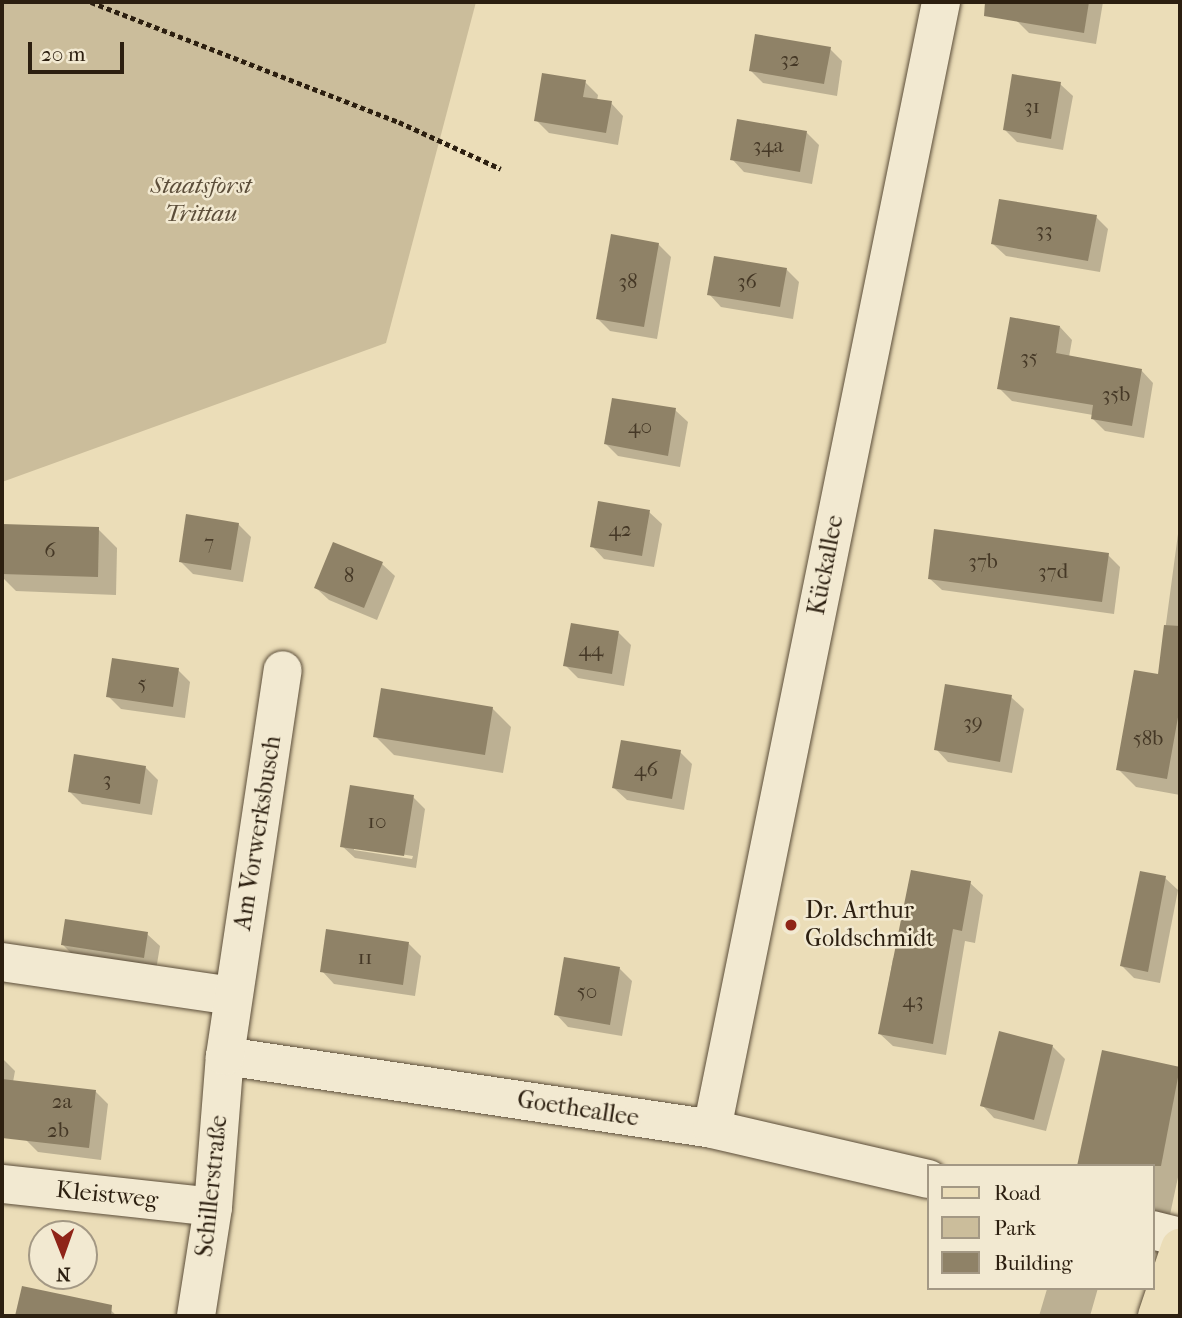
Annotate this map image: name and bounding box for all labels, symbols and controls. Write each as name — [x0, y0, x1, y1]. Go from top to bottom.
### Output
scale bar — [32, 28, 128, 72]
text: 20 m — [41, 42, 85, 66]
house number: 32 — [780, 46, 800, 72]
house number: 31 — [1024, 93, 1040, 119]
house number: 34a — [753, 132, 783, 158]
park label: Staatsforst Trittau — [150, 172, 252, 228]
house number: 33 — [1035, 217, 1053, 243]
house number: 38 — [618, 268, 638, 294]
house number: 36 — [737, 268, 757, 294]
house number: 35 — [1020, 344, 1038, 370]
house number: 35b — [1102, 381, 1130, 407]
house number: 40 — [628, 413, 652, 439]
street label: Kückallee — [802, 513, 850, 617]
house number: 42 — [608, 516, 632, 542]
house number: 7 — [204, 529, 214, 555]
house number: 6 — [44, 537, 56, 563]
house number: 37b — [968, 548, 998, 574]
house number: 37d — [1038, 558, 1068, 584]
house number: 8 — [344, 562, 354, 588]
house number: 44 — [579, 636, 603, 662]
house number: 5 — [137, 670, 147, 696]
house number: 39 — [963, 709, 983, 735]
house number: 58b — [1133, 725, 1163, 751]
street label: Am Vorwerksbusch — [228, 734, 288, 932]
house number: 46 — [634, 756, 658, 782]
house number: 3 — [103, 766, 111, 792]
house number: 10 — [368, 808, 386, 834]
place label: Dr. Arthur Goldschmidt — [805, 897, 935, 953]
marker: Dr. Arthur Goldschmidt — [783, 917, 799, 933]
house number: 11 — [358, 944, 372, 970]
house number: 50 — [577, 978, 597, 1004]
house number: 43 — [902, 987, 924, 1013]
street label: Goetheallee — [515, 1085, 641, 1133]
house number: 2a — [52, 1088, 72, 1114]
street label: Schillerstraße — [190, 1114, 234, 1258]
house number: 2b — [47, 1117, 69, 1143]
legend — [926, 1164, 1154, 1290]
street label: Kleistweg — [55, 1175, 159, 1215]
text: Road — [994, 1181, 1041, 1205]
text: Park — [994, 1216, 1036, 1240]
north arrow — [28, 1220, 98, 1290]
text: Building — [994, 1251, 1072, 1275]
text: N — [56, 1263, 71, 1285]

